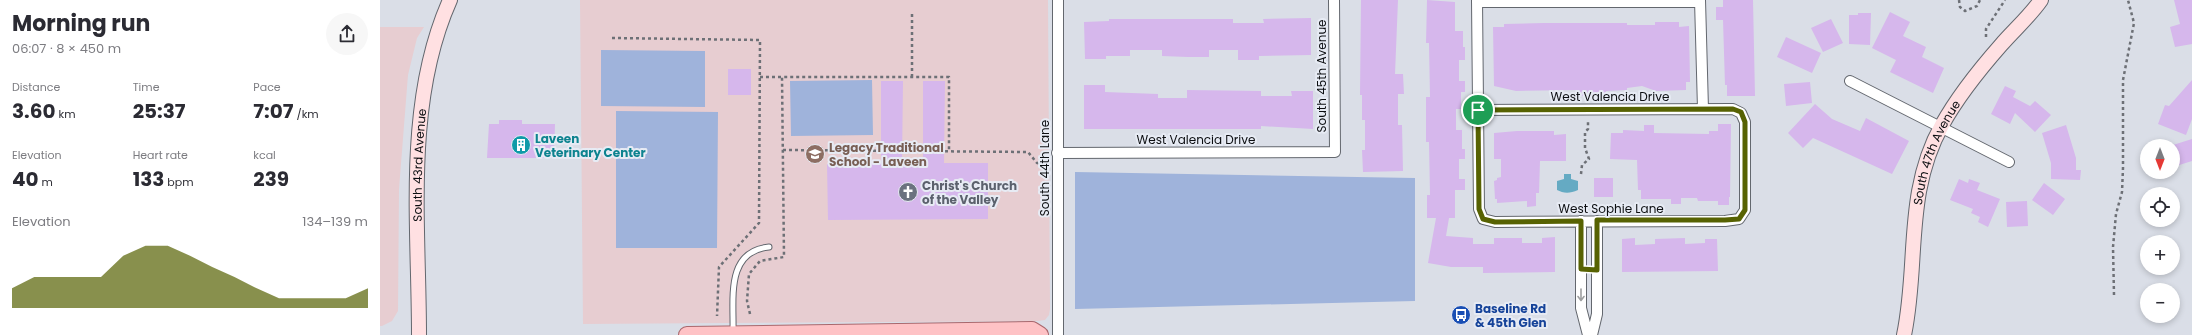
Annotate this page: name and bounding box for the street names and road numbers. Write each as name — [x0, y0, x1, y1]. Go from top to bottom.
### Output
street label: South 45th Avenue — [1313, 19, 1330, 133]
street label: West Valencia Drive — [1551, 88, 1669, 105]
street label: South 47th Avenue — [1908, 96, 1964, 206]
street label: South 43rd Avenue — [408, 108, 430, 222]
street label: South 44th Lane — [1036, 120, 1053, 216]
street label: West Valencia Drive — [1137, 131, 1255, 148]
street label: West Sophie Lane — [1558, 200, 1664, 217]

